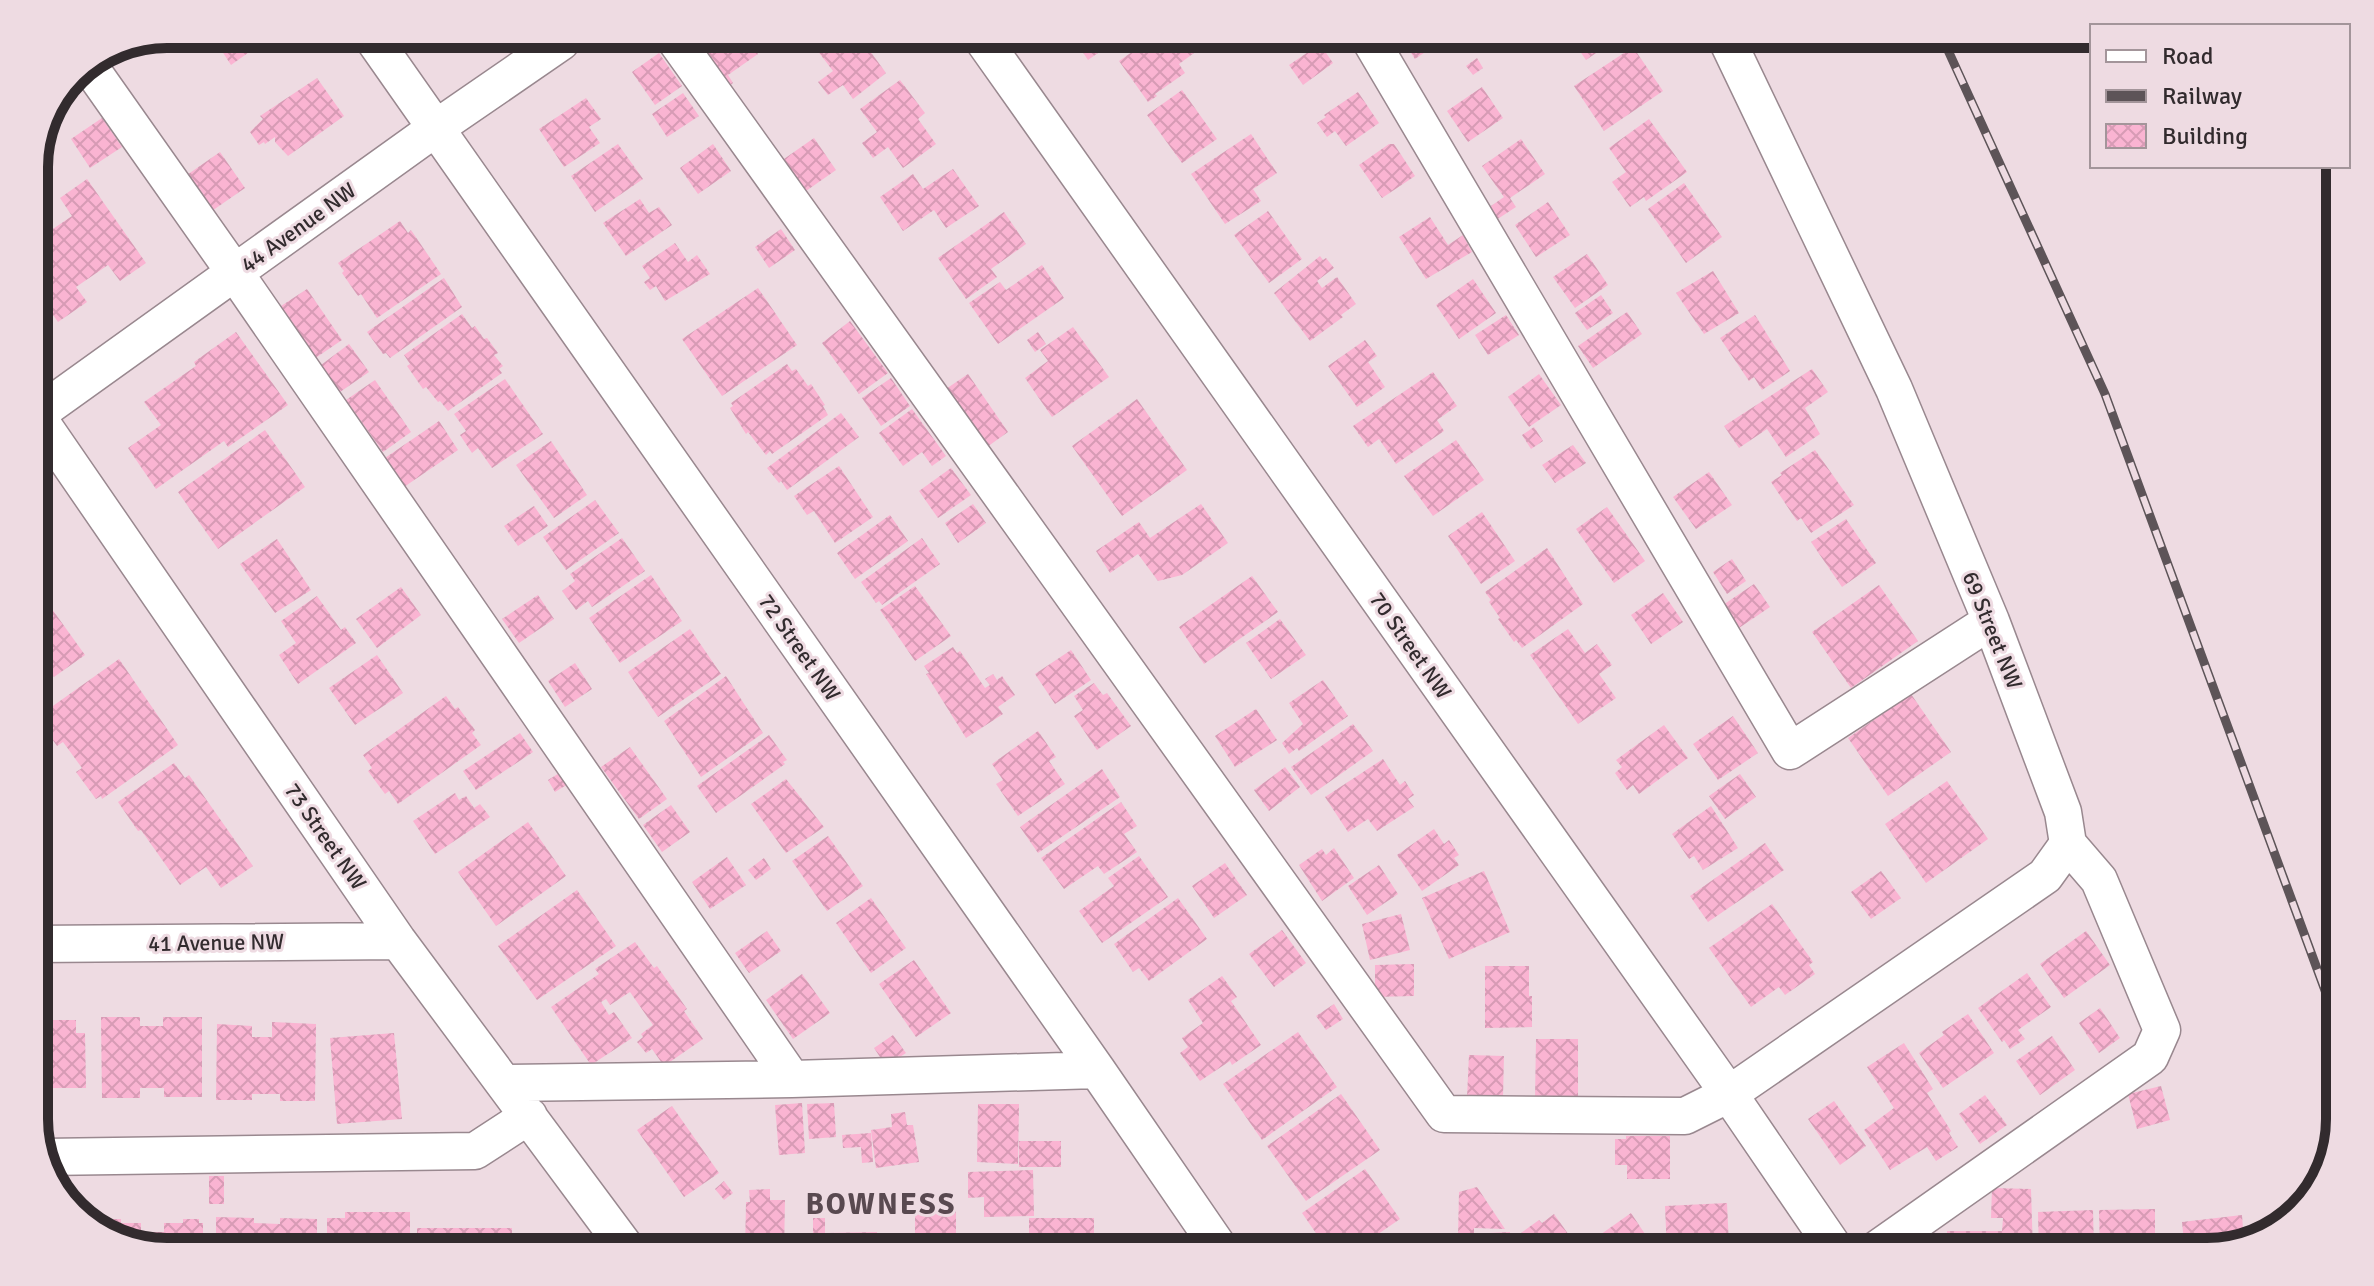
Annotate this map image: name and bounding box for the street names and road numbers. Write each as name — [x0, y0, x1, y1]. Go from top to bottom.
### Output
street label: 44 Avenue NW — [235, 176, 361, 278]
street label: 69 Street NW — [1957, 567, 2028, 693]
street label: 70 Street NW — [1364, 587, 1457, 704]
street label: 72 Street NW — [753, 589, 846, 706]
street label: 73 Street NW — [279, 778, 372, 895]
street label: 41 Avenue NW — [148, 928, 284, 957]

